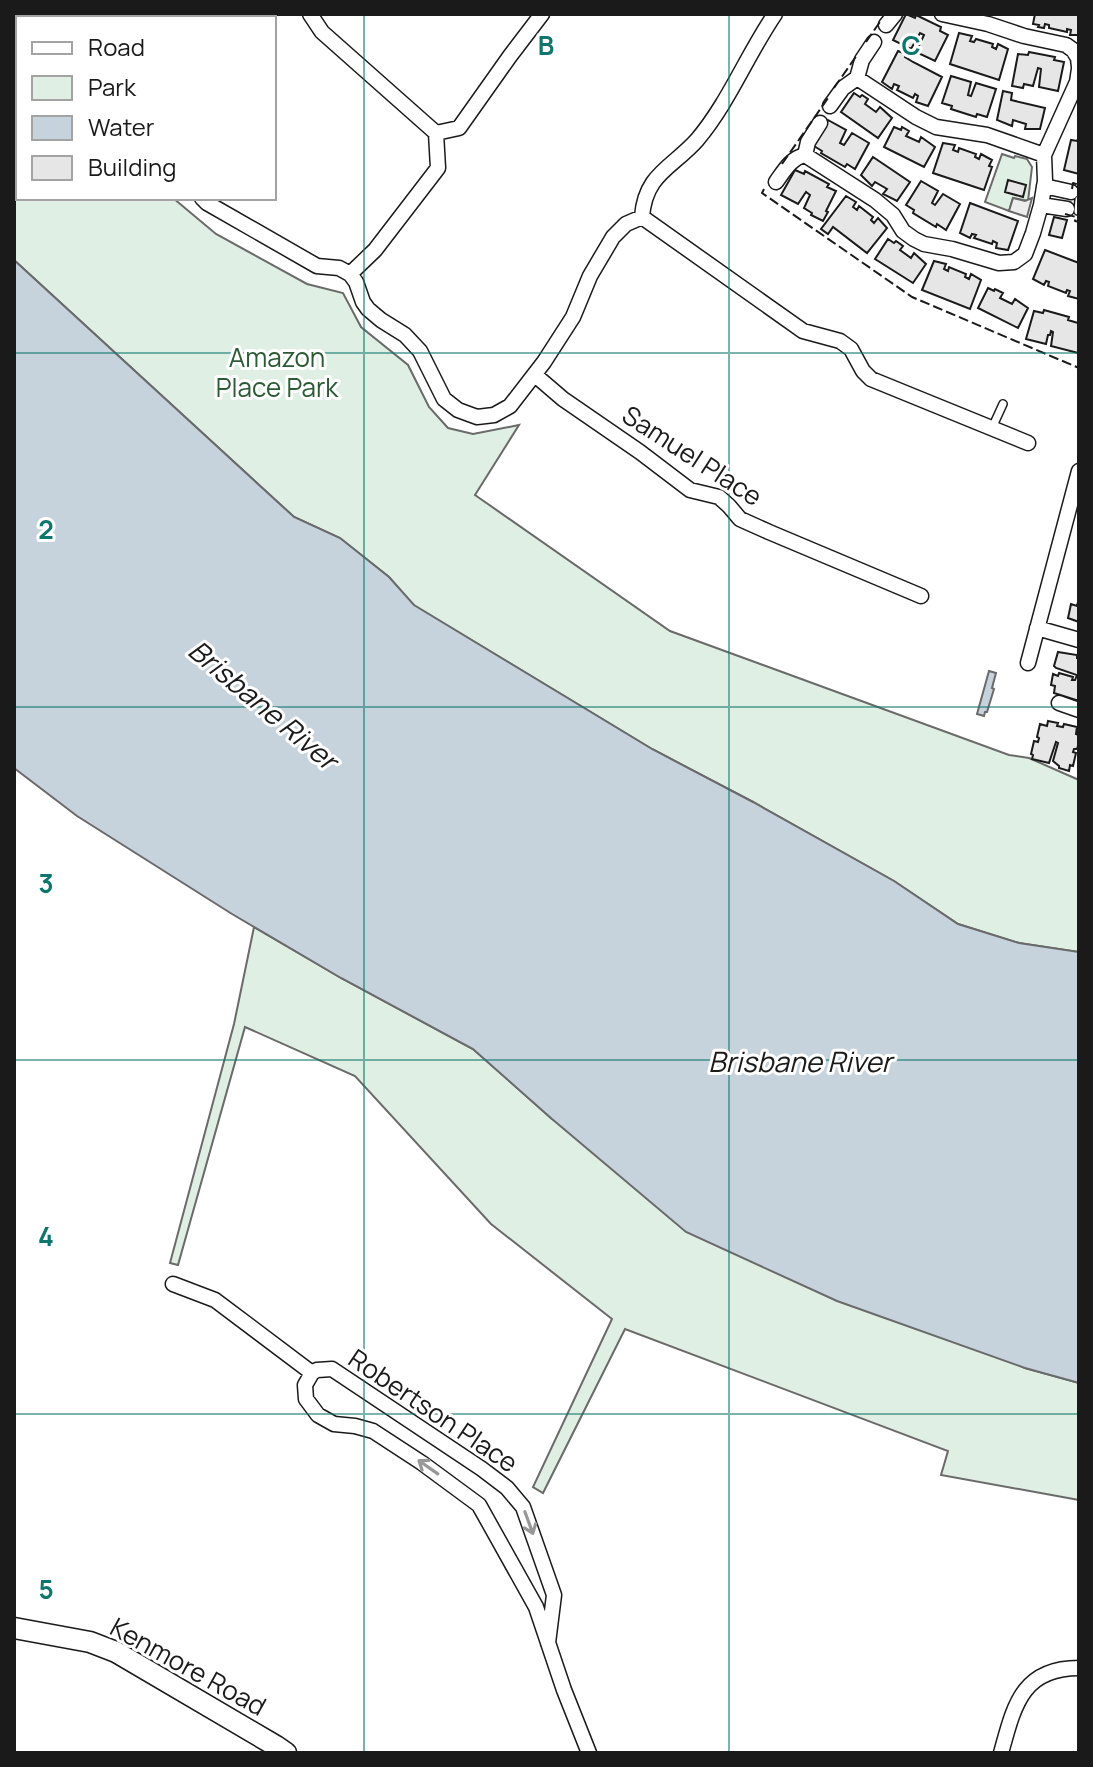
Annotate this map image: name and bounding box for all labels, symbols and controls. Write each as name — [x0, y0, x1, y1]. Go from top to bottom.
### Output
legend — [16, 16, 276, 200]
text: B — [538, 27, 554, 63]
text: C — [901, 27, 921, 63]
text: Road — [88, 30, 145, 63]
text: Park — [88, 70, 137, 103]
text: Water — [88, 110, 155, 143]
text: Building — [88, 150, 176, 183]
park label: Amazon Place Park — [216, 339, 339, 405]
street label: Samuel Place — [616, 397, 769, 514]
text: 2 — [38, 511, 54, 547]
water label: Brisbane River — [181, 631, 349, 780]
text: 3 — [38, 865, 54, 901]
water label: Brisbane River — [708, 1042, 896, 1080]
text: 4 — [38, 1218, 54, 1254]
street label: Robertson Place — [342, 1340, 525, 1480]
one-way arrow — [417, 1459, 439, 1475]
one-way arrow — [523, 1510, 537, 1535]
text: 5 — [38, 1571, 54, 1607]
street label: Kenmore Road — [104, 1608, 273, 1724]

